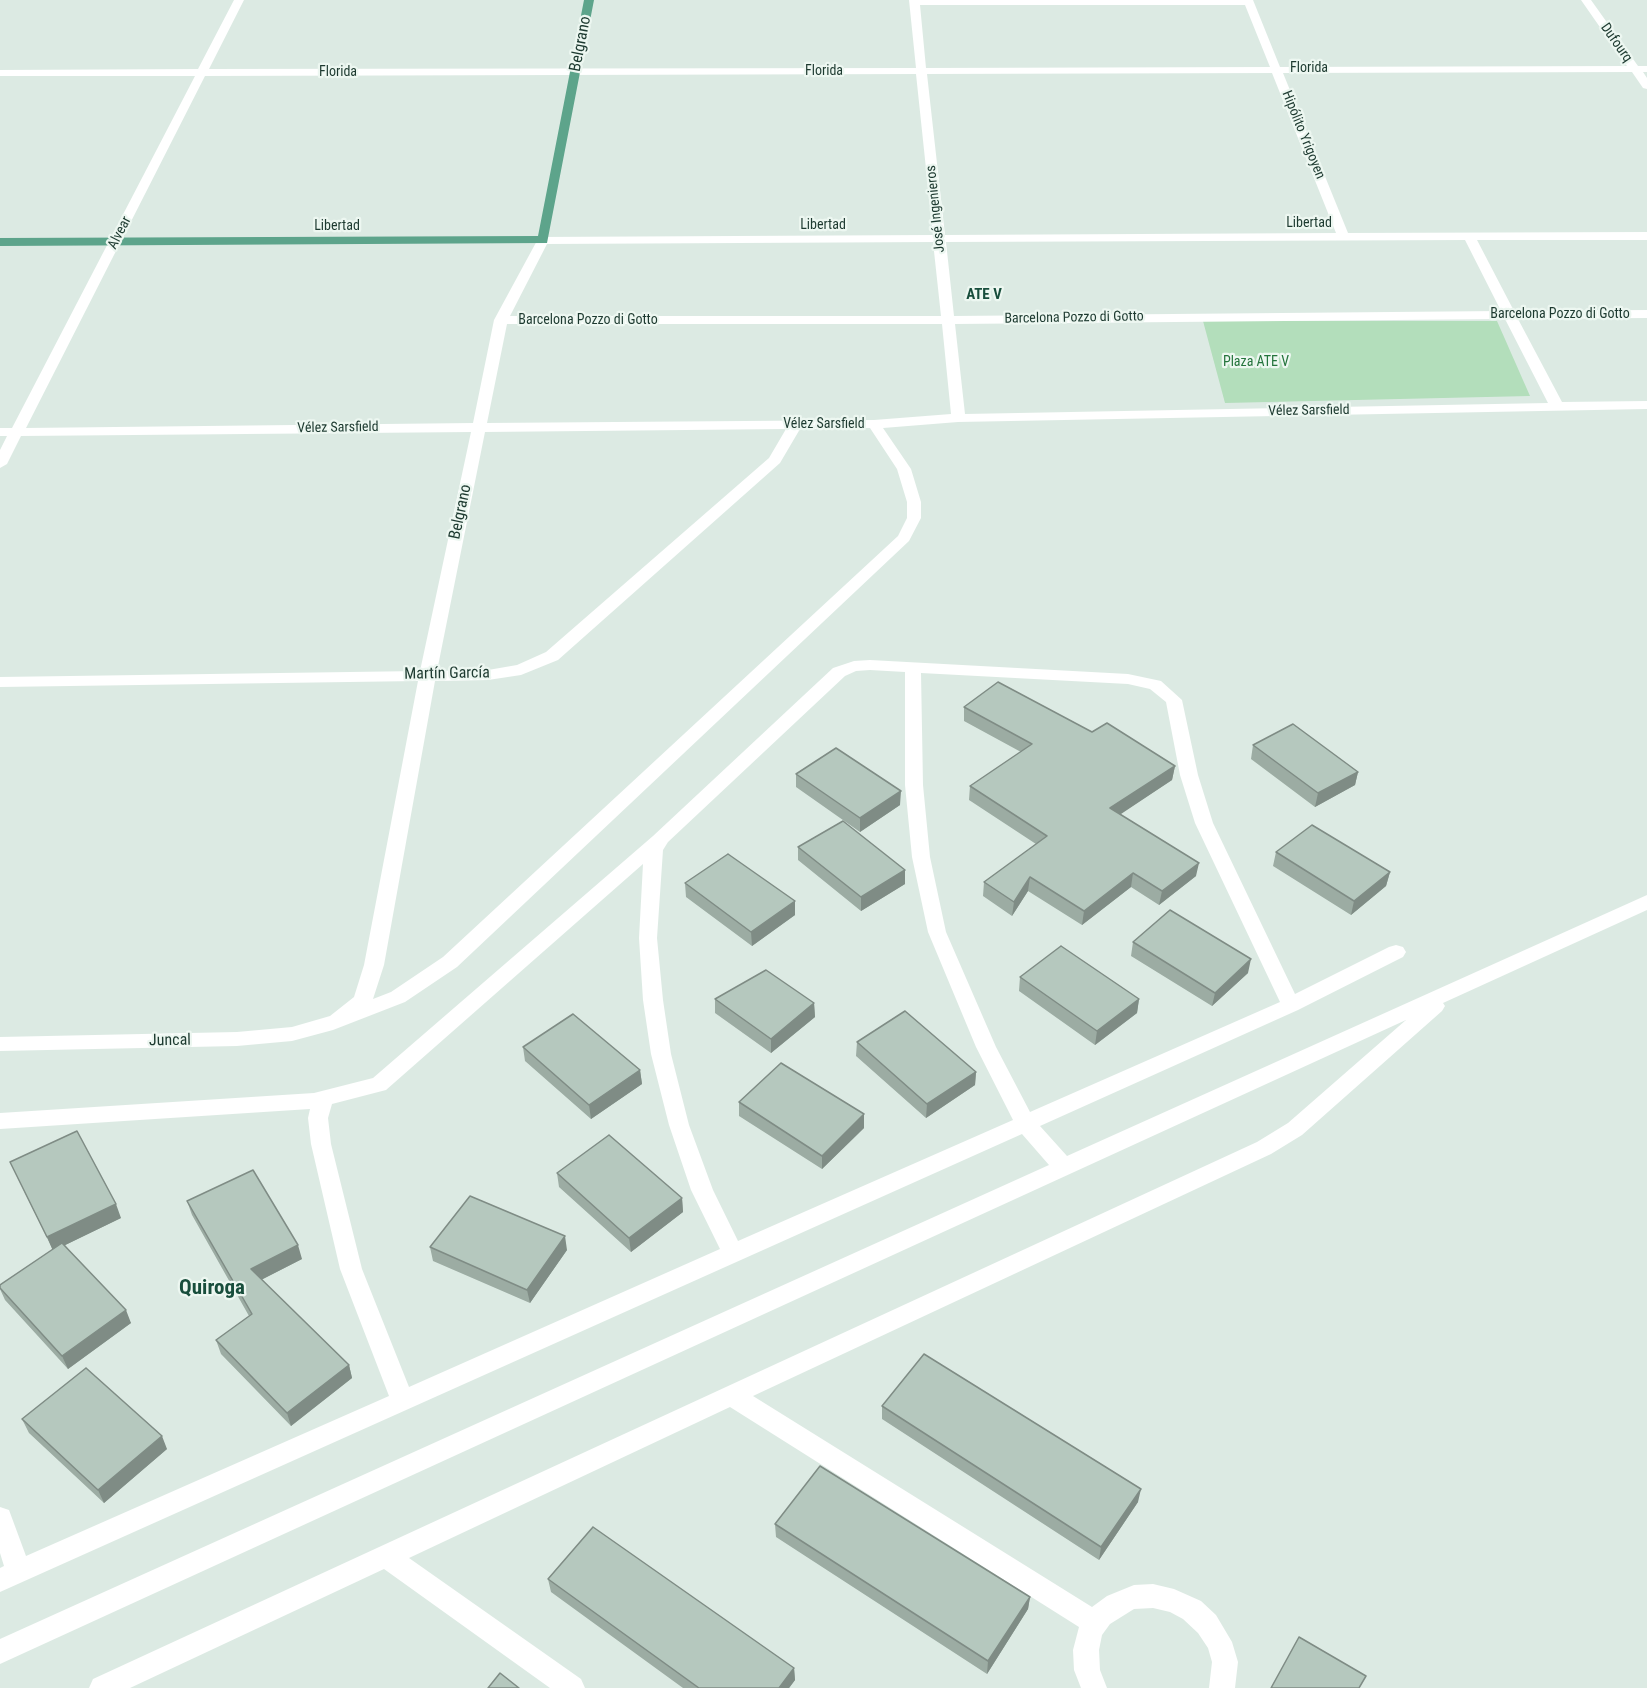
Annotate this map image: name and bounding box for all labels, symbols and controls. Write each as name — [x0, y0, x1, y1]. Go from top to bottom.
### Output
street label: Belgrano — [566, 15, 596, 73]
street label: Dufourq — [1596, 20, 1636, 66]
street label: Florida — [1290, 60, 1328, 76]
street label: Florida — [805, 63, 843, 79]
street label: Florida — [319, 64, 357, 80]
street label: Hipólito Yrigoyen — [1278, 88, 1328, 182]
street label: José Ingenieros — [923, 164, 949, 254]
street label: Alvear — [105, 214, 135, 252]
street label: Libertad — [1286, 215, 1332, 231]
street label: Libertad — [800, 217, 846, 233]
street label: Libertad — [314, 218, 360, 234]
district label: ATE V — [966, 286, 1002, 304]
street label: Barcelona Pozzo di Gotto — [1490, 306, 1630, 322]
street label: Barcelona Pozzo di Gotto — [1004, 308, 1144, 328]
street label: Barcelona Pozzo di Gotto — [518, 312, 658, 328]
park label: Plaza ATE V — [1223, 354, 1289, 370]
street label: Vélez Sarsfield — [1268, 402, 1350, 420]
street label: Vélez Sarsfield — [783, 416, 865, 432]
street label: Vélez Sarsfield — [297, 419, 379, 437]
street label: Belgrano — [446, 483, 476, 541]
street label: Martín García — [404, 664, 490, 684]
street label: Juncal — [149, 1031, 191, 1051]
district label: Quiroga — [179, 1276, 245, 1302]

